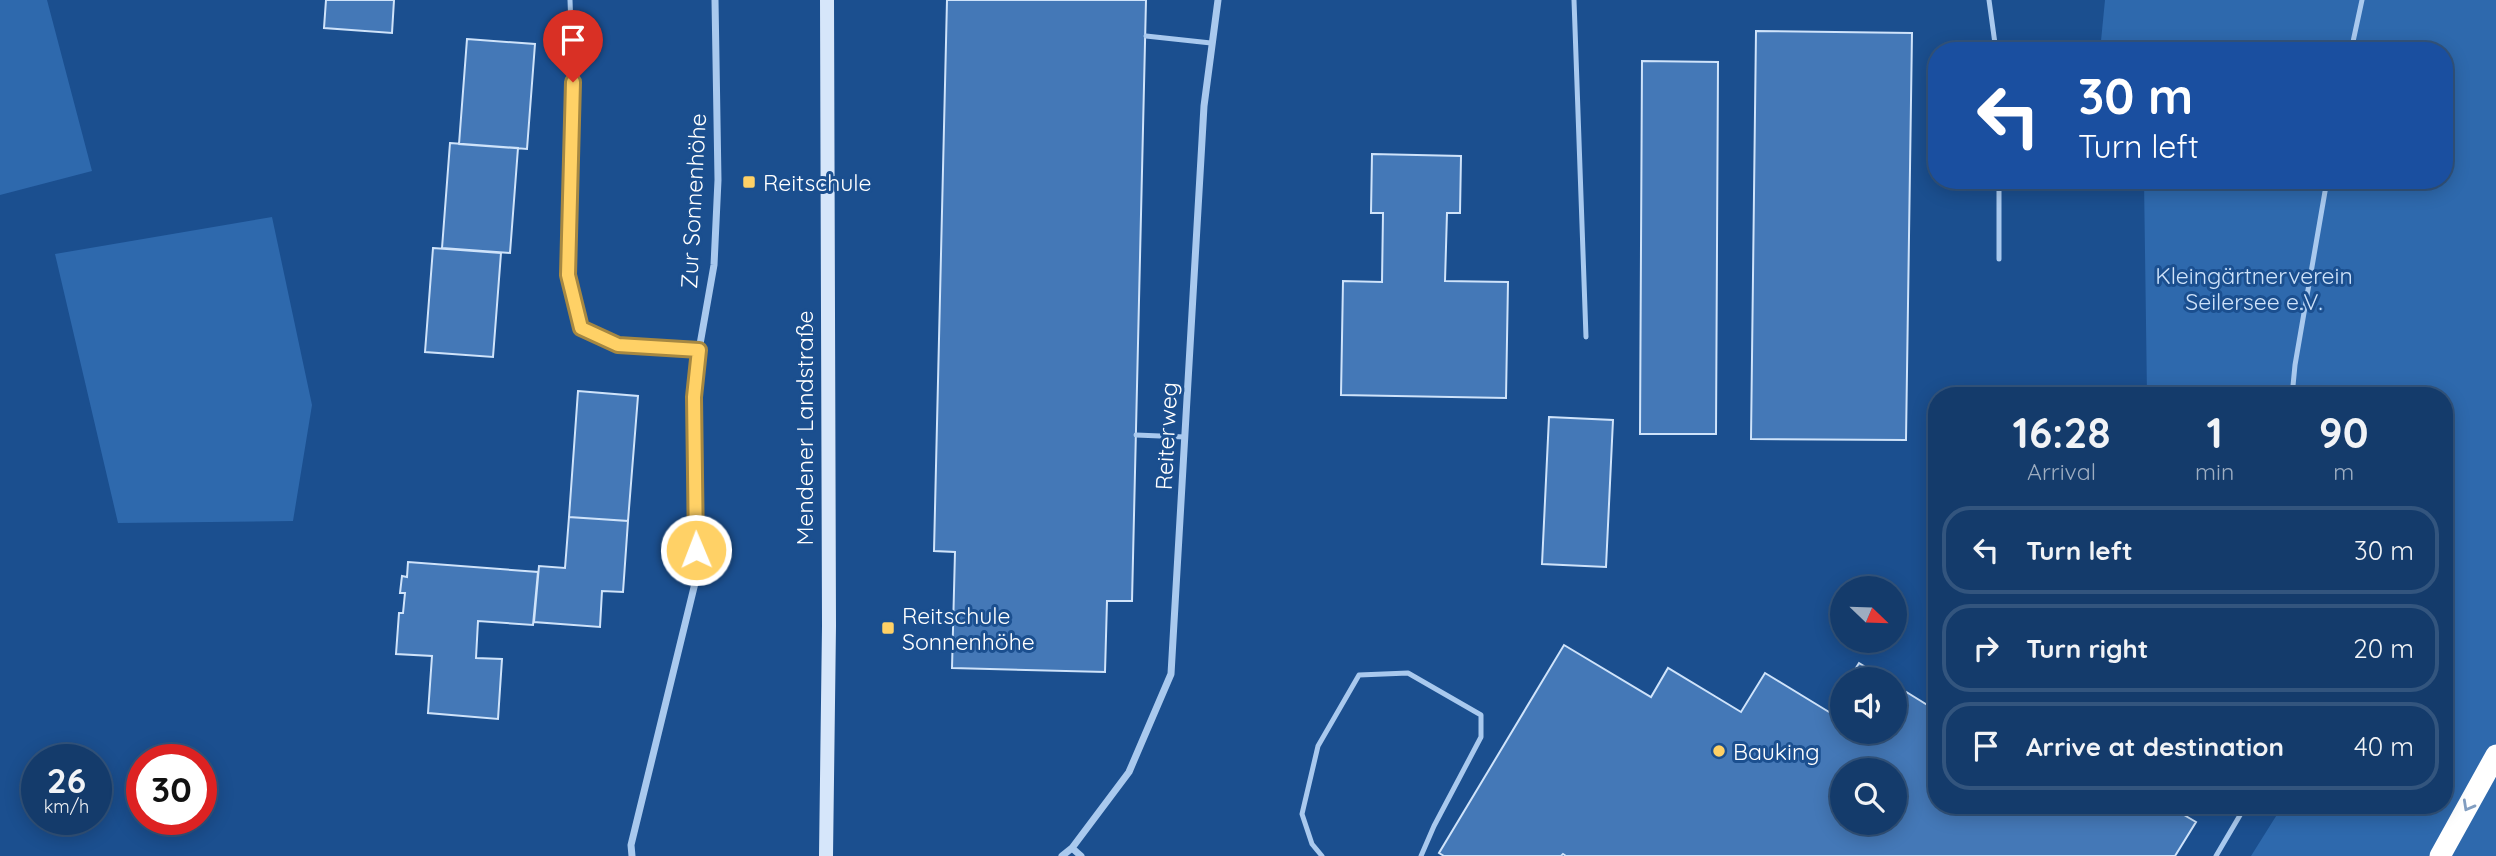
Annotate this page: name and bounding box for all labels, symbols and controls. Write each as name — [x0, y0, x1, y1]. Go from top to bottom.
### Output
pin — [543, 10, 603, 82]
icon: arrive — [554, 21, 592, 59]
text: 30 m — [2078, 65, 2193, 126]
icon: left — [1963, 70, 2054, 161]
street label: Zur Sonnenhöhe — [674, 113, 712, 289]
text: Turn left — [2078, 126, 2199, 166]
place label: Reitschule — [763, 168, 871, 197]
marker: Reitschule — [741, 174, 757, 190]
park label: Kleingärtnerverein Seilersee e.V. — [2155, 261, 2353, 316]
street label: Mendener Landstraße — [790, 310, 819, 546]
street label: Reiterweg — [1149, 381, 1183, 491]
text: 16:28 — [2013, 406, 2111, 459]
text: 1 — [2206, 406, 2223, 459]
text: 90 — [2319, 406, 2368, 459]
text: Arrival — [2027, 457, 2096, 486]
text: min — [2195, 457, 2234, 486]
text: m — [2333, 457, 2354, 486]
position arrow — [659, 513, 733, 587]
icon: left — [1967, 531, 2005, 569]
text: Turn left — [2026, 534, 2133, 567]
text: 30 m — [2354, 534, 2414, 567]
north arrow — [1830, 576, 1908, 653]
map controls — [1830, 576, 1907, 835]
place label: Reitschule Sonnenhöhe — [902, 601, 1035, 656]
marker: Reitschule Sonnenhöhe — [880, 620, 896, 636]
icon: right — [1967, 629, 2005, 667]
text: Turn right — [2026, 632, 2148, 665]
text: 20 m — [2353, 632, 2414, 665]
button: sound — [1830, 667, 1907, 744]
icon: arrive — [1967, 727, 2005, 765]
text: Arrive at destination — [2026, 730, 2284, 763]
text: 40 m — [2354, 730, 2414, 763]
place label: Bauking — [1733, 737, 1820, 766]
marker: Bauking — [1711, 743, 1727, 759]
speed limit sign: 30 — [126, 744, 217, 835]
text: 26 — [47, 758, 86, 802]
button: search — [1830, 758, 1907, 835]
text: km/h — [44, 795, 89, 818]
one-way arrow — [2463, 798, 2476, 811]

